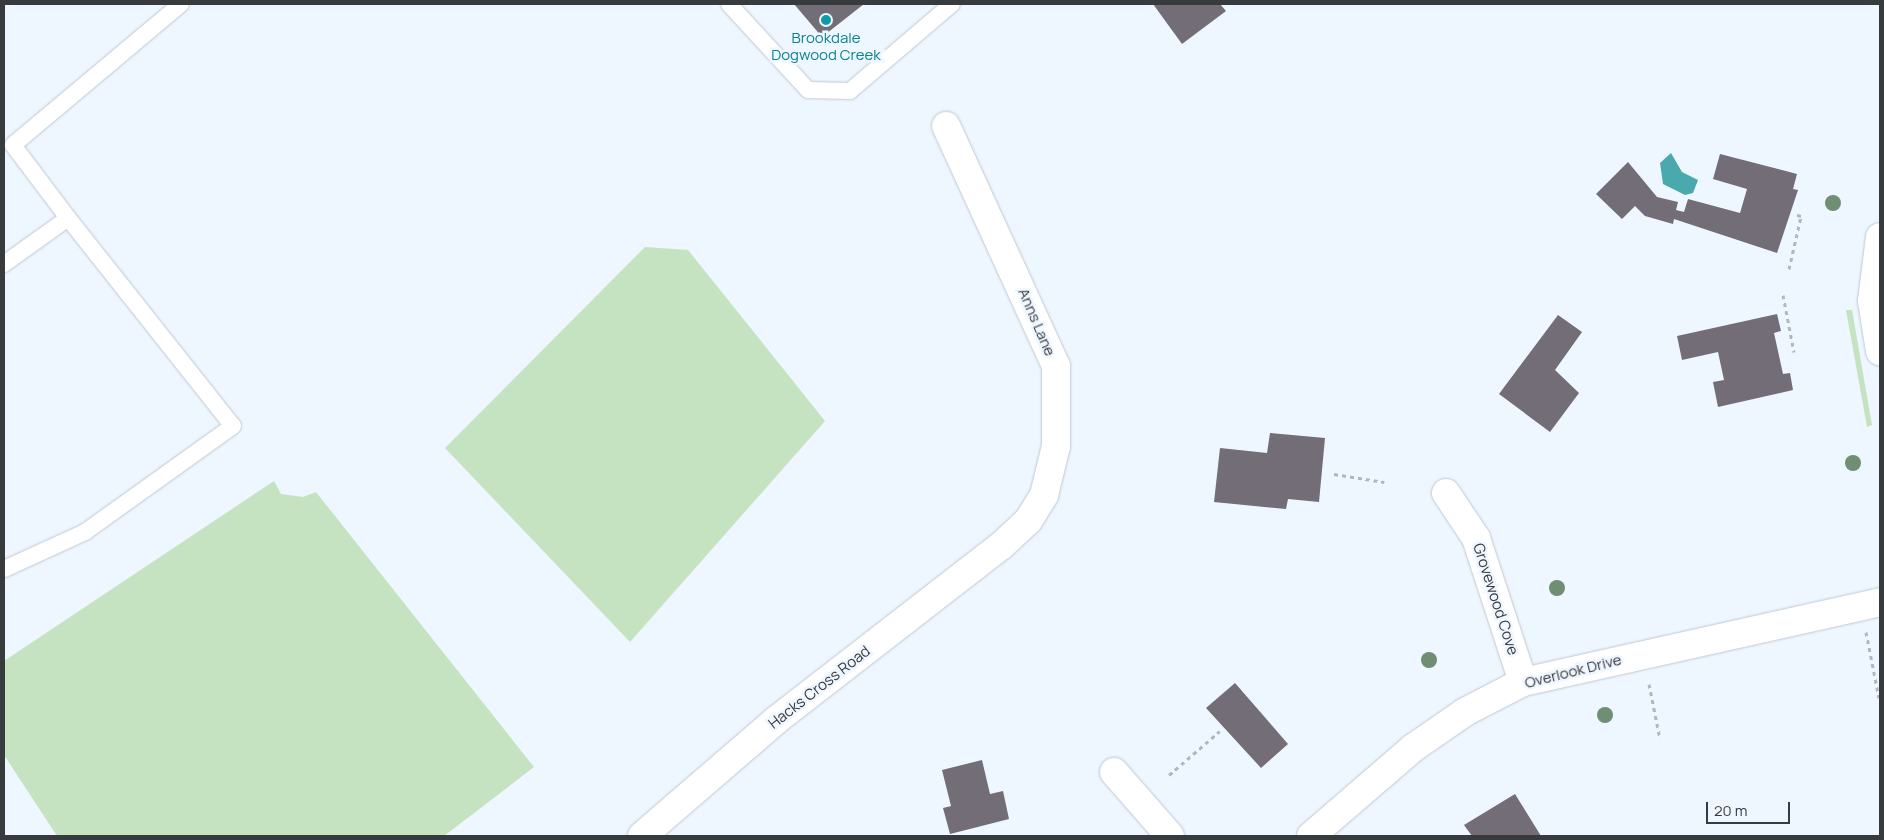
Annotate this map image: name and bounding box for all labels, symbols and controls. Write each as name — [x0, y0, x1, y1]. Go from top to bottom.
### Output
marker: Brookdale Dogwood Creek — [820, 14, 832, 26]
place label: Brookdale Dogwood Creek — [771, 28, 881, 63]
street label: Anns Lane — [1015, 285, 1059, 359]
street label: Grovewood Cove — [1469, 541, 1523, 657]
street label: Hacks Cross Road — [765, 642, 873, 732]
street label: Overlook Drive — [1523, 650, 1623, 692]
scale bar — [1709, 792, 1793, 824]
text: 20 m — [1714, 800, 1747, 821]

